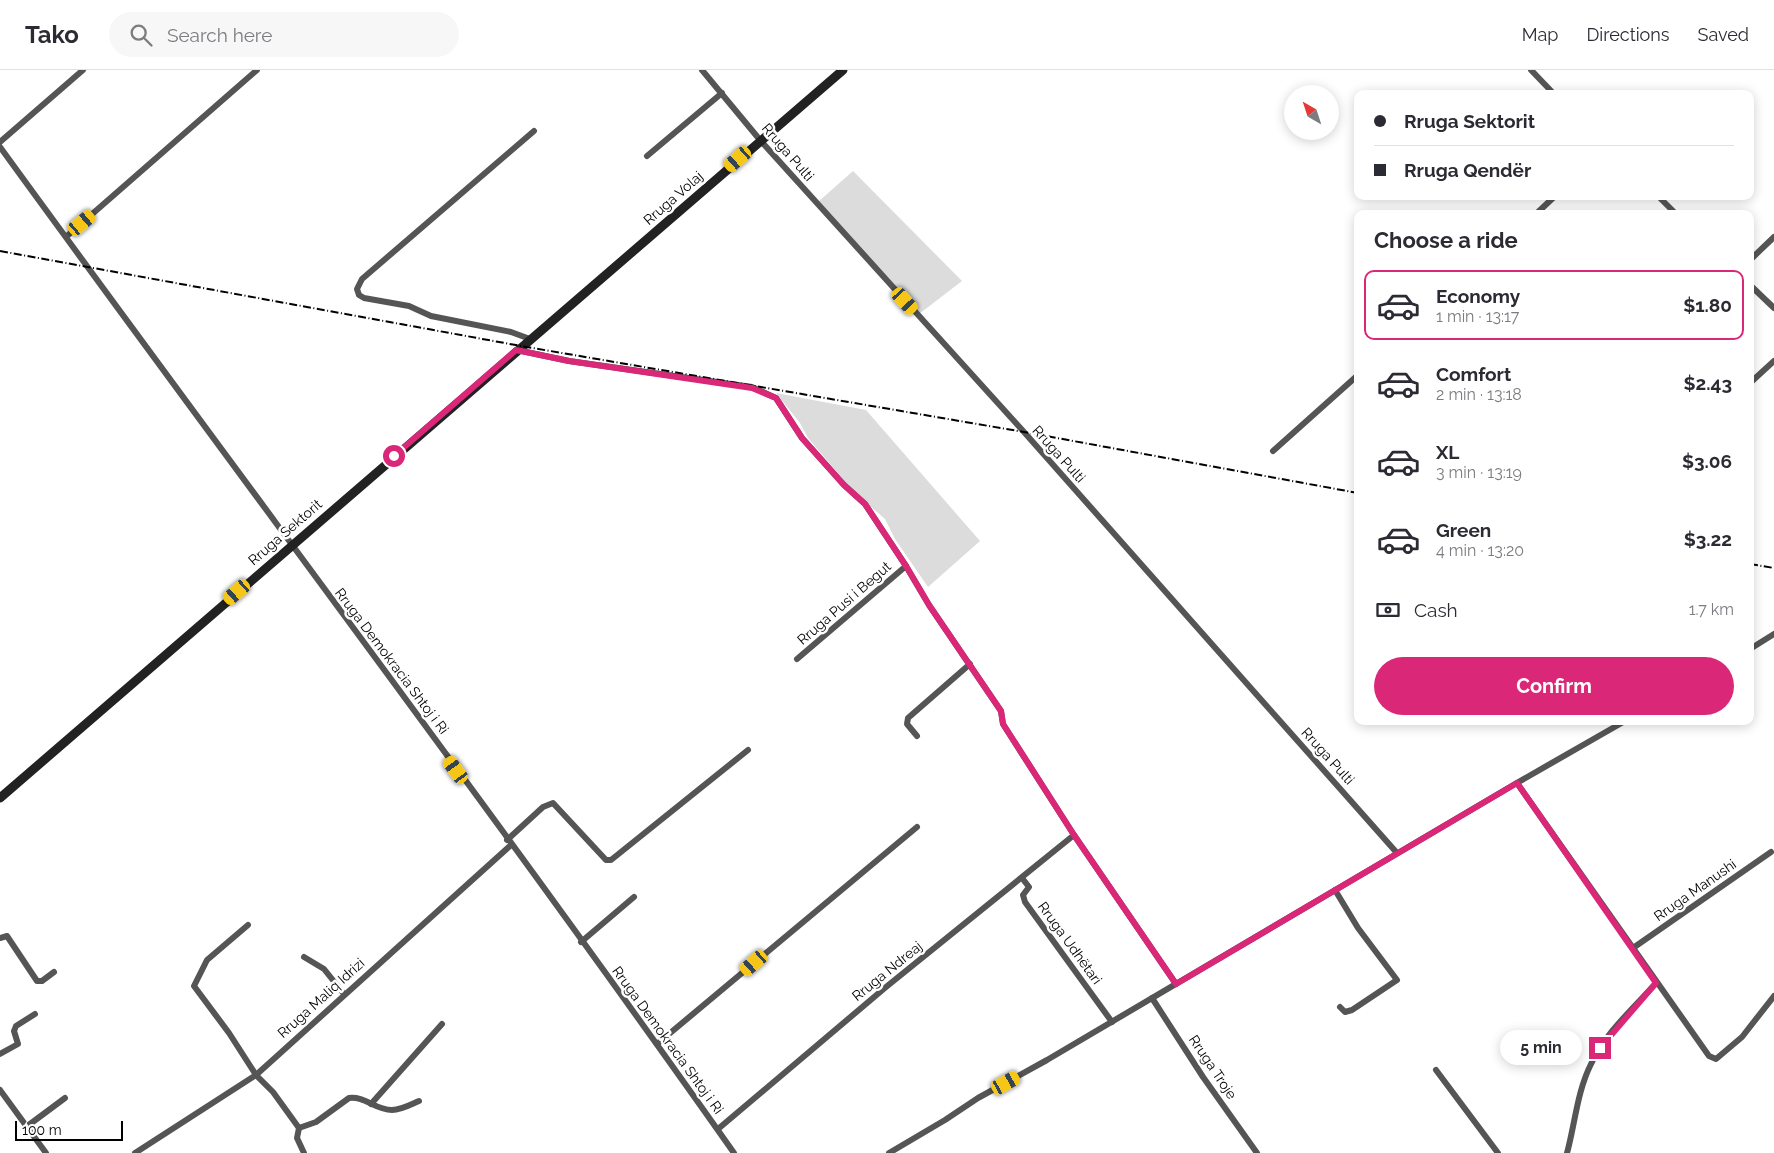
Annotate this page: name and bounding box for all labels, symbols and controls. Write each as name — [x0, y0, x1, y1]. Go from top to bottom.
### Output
search box — [109, 12, 459, 57]
text: Tako — [25, 20, 79, 49]
icon: search — [127, 21, 155, 49]
text: Search here — [167, 24, 272, 46]
text: Map — [1522, 24, 1558, 45]
text: Directions — [1586, 24, 1670, 45]
text: Saved — [1698, 24, 1749, 45]
north arrow — [1284, 85, 1339, 140]
map controls — [1284, 85, 1339, 140]
text: Rruga Sektorit — [1404, 110, 1535, 132]
street label: Rruga Pulti — [759, 120, 817, 184]
car — [721, 143, 754, 175]
text: Rruga Qendër — [1404, 159, 1531, 181]
street label: Rruga Volaj — [640, 168, 706, 228]
car — [65, 208, 98, 238]
text: Choose a ride — [1374, 227, 1518, 253]
icon: car — [1376, 283, 1421, 328]
car — [889, 285, 920, 317]
text: Economy — [1436, 285, 1520, 307]
text: $1.80 — [1683, 294, 1732, 316]
text: 1 min · 13:17 — [1436, 307, 1519, 326]
icon: car — [1376, 361, 1421, 406]
text: Comfort — [1436, 363, 1511, 385]
text: $2.43 — [1684, 372, 1732, 394]
text: 2 min · 13:18 — [1436, 385, 1522, 404]
street label: Rruga Pulti — [1029, 422, 1089, 486]
icon: car — [1376, 439, 1421, 484]
text: XL — [1436, 441, 1459, 463]
route start — [383, 445, 405, 467]
text: $3.06 — [1682, 450, 1732, 472]
text: 3 min · 13:19 — [1436, 463, 1522, 482]
street label: Rruga Sektorit — [245, 496, 325, 568]
icon: car — [1376, 517, 1421, 562]
text: Green — [1436, 519, 1491, 541]
text: $3.22 — [1684, 528, 1732, 550]
text: 4 min · 13:20 — [1436, 541, 1524, 560]
street label: Rruga Pusi i Begut — [794, 558, 894, 648]
car — [220, 576, 253, 608]
street label: Rruga Demokracia Shtoj i Ri — [332, 585, 452, 737]
icon: cash — [1374, 596, 1402, 624]
text: Cash — [1414, 599, 1458, 621]
text: 1.7 km — [1689, 600, 1734, 619]
button: Confirm — [1374, 657, 1734, 715]
street label: Rruga Pulti — [1298, 724, 1358, 788]
car — [441, 753, 470, 787]
street label: Rruga Manushi — [1651, 856, 1739, 924]
street label: Rruga Udhëtari — [1035, 899, 1105, 987]
street label: Rruga Ndreaj — [849, 938, 925, 1004]
car — [737, 947, 770, 979]
street label: Rruga Maliq Idrizi — [274, 955, 368, 1041]
street label: Rruga Demokracia Shtoj i Ri — [609, 963, 727, 1117]
callout: 5 min — [1500, 1030, 1582, 1066]
street label: Rruga Troje — [1186, 1032, 1240, 1102]
route end — [1589, 1037, 1611, 1059]
text: 5 min — [1520, 1038, 1562, 1057]
car — [989, 1069, 1022, 1097]
scale bar — [15, 1118, 122, 1141]
text: 100 m — [22, 1122, 62, 1138]

